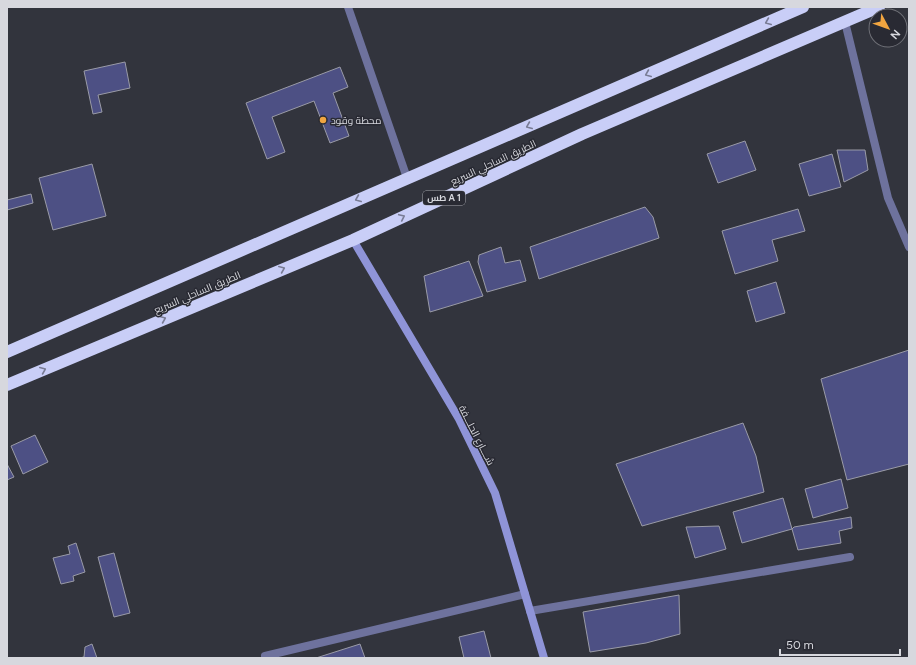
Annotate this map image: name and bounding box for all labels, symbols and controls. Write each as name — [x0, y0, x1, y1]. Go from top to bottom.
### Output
north arrow — [868, 8, 908, 48]
one-way arrow — [764, 18, 771, 26]
text: N — [887, 27, 903, 42]
one-way arrow — [645, 69, 653, 77]
place label: محطة وقود — [331, 114, 381, 127]
marker: محطة وقود — [318, 115, 328, 125]
one-way arrow — [526, 121, 533, 129]
street label: الطريق الساحلي السريع — [448, 137, 539, 189]
road number: طس A 1 — [423, 191, 465, 205]
one-way arrow — [355, 195, 362, 203]
one-way arrow — [397, 214, 405, 222]
one-way arrow — [278, 266, 286, 274]
street label: الطريق الساحلي السريع — [152, 268, 243, 318]
one-way arrow — [158, 316, 166, 324]
one-way arrow — [38, 367, 46, 375]
street label: شــــارع الحلـــفة — [456, 403, 497, 468]
scale bar — [780, 631, 900, 657]
text: 50 m — [786, 638, 814, 652]

